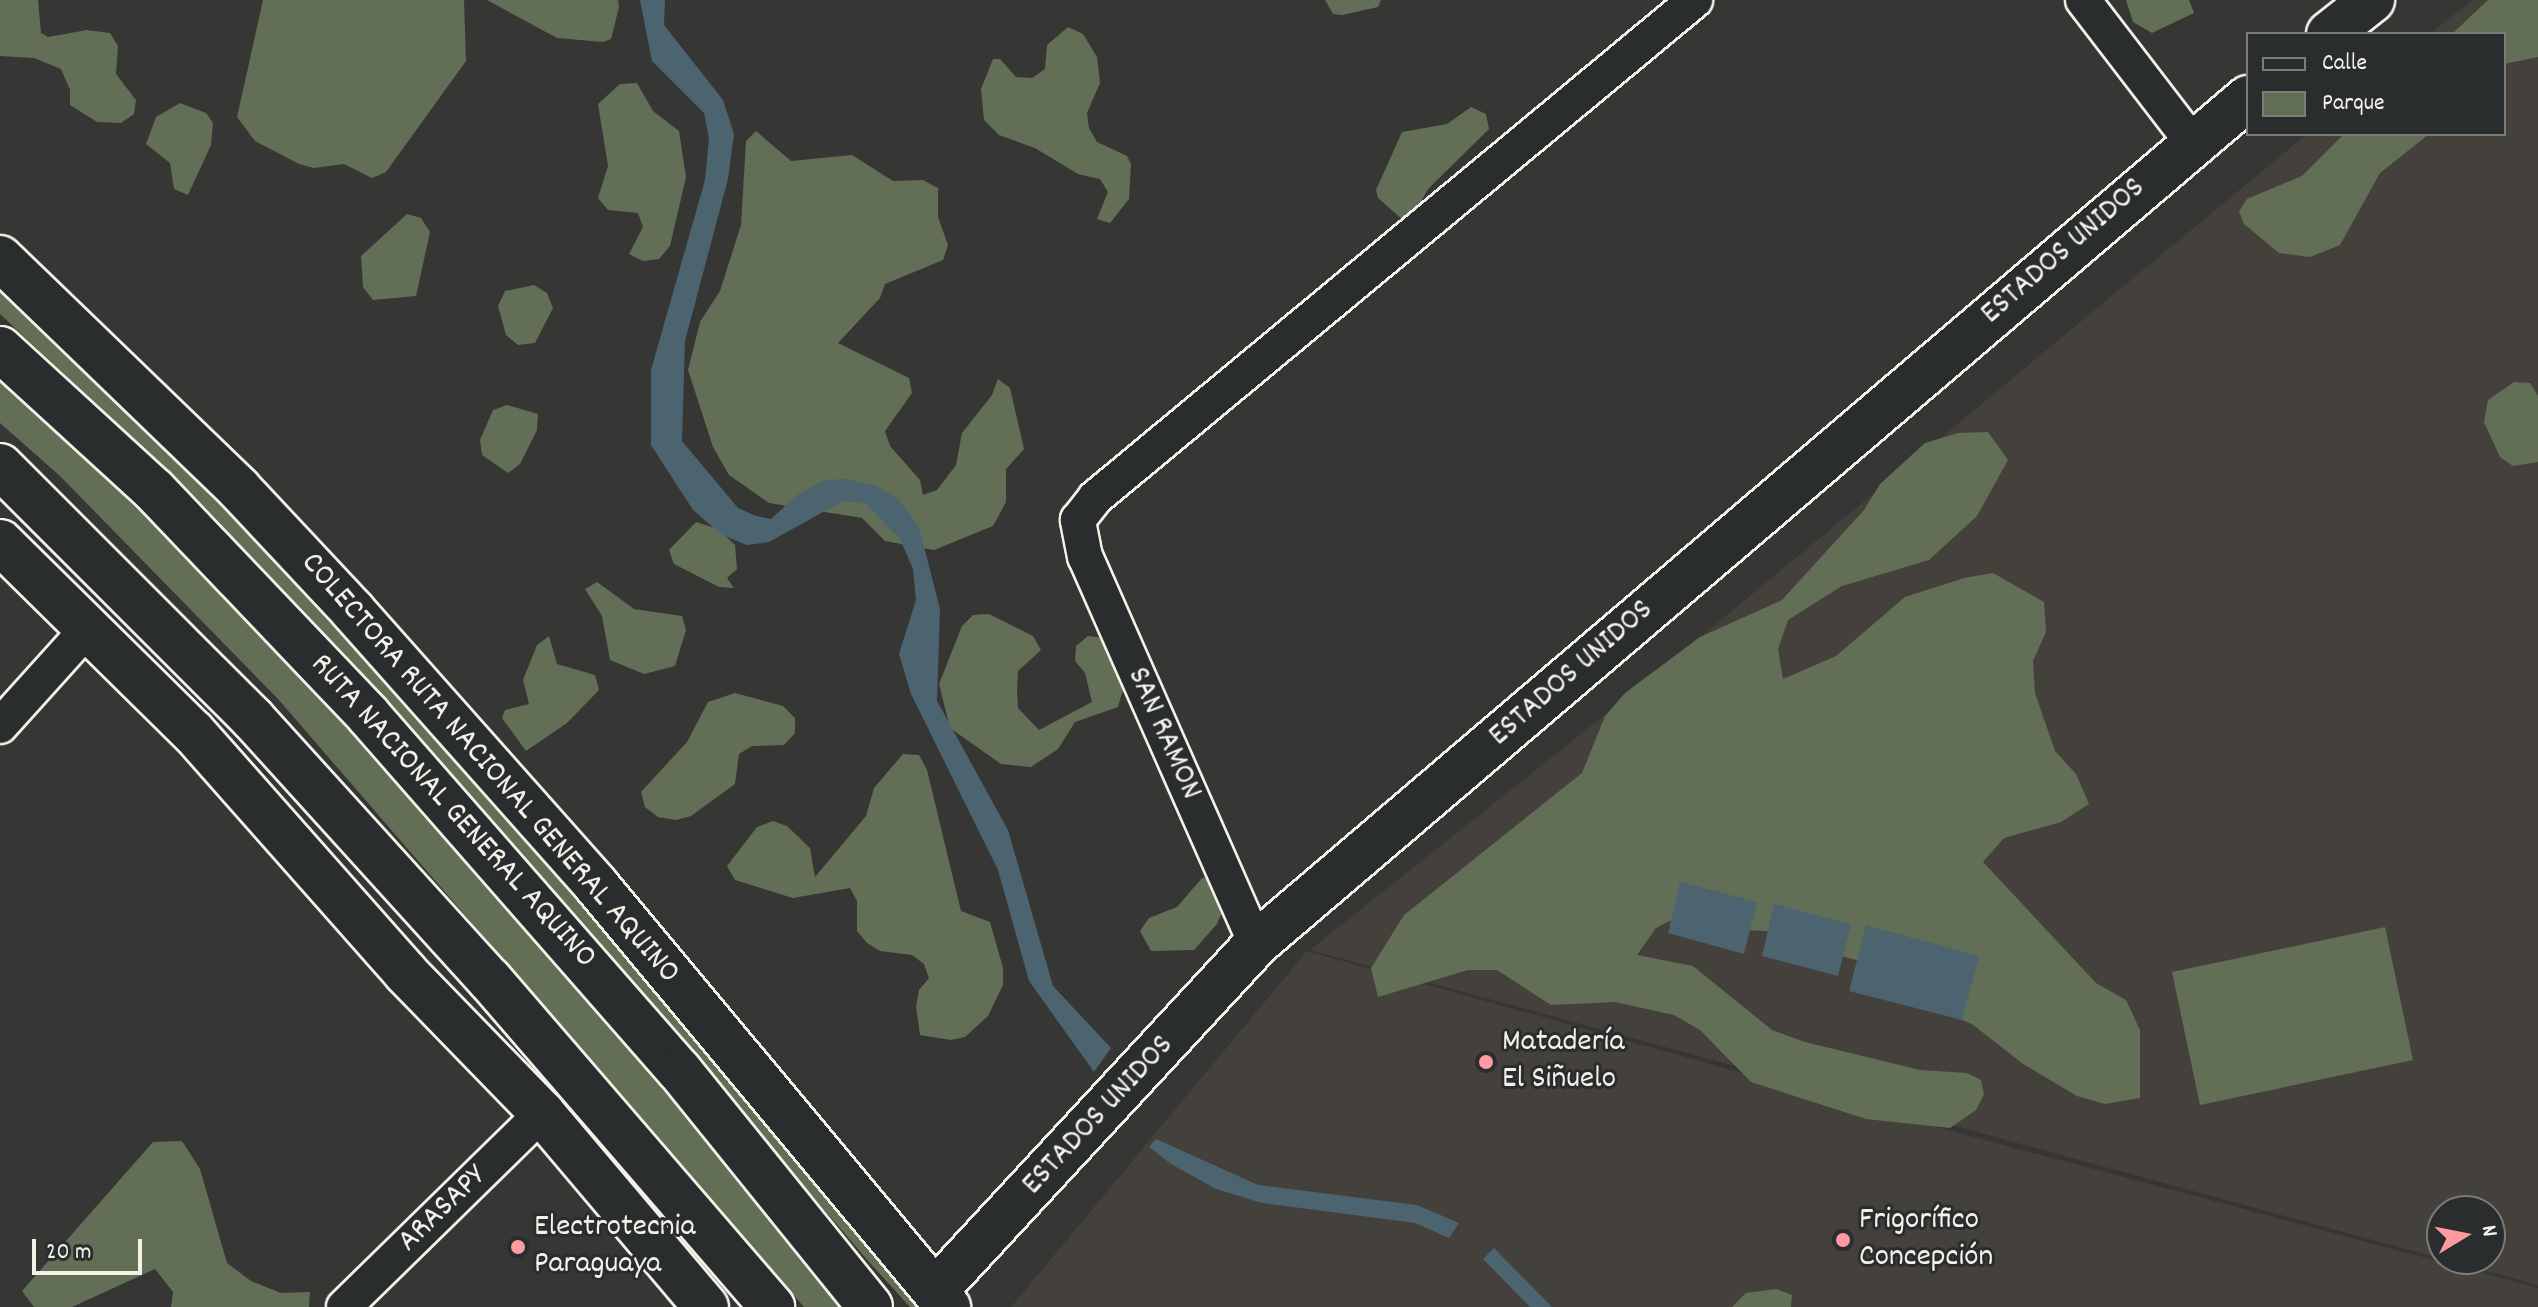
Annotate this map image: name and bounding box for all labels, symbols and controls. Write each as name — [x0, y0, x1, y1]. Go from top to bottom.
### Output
legend — [2246, 32, 2506, 136]
text: Calle — [2322, 47, 2367, 81]
text: Parque — [2322, 87, 2385, 121]
street label: ESTADOS UNIDOS — [1974, 170, 2154, 334]
street label: COLECTORA RUTA NACIONAL GENERAL AQUINO — [291, 545, 687, 993]
street label: ESTADOS UNIDOS — [1482, 592, 1662, 756]
street label: RUTA NACIONAL GENERAL AQUINO — [301, 647, 603, 977]
street label: SAN RAMON — [1117, 662, 1209, 806]
place label: Matadería El Siñuelo — [1502, 1025, 1624, 1100]
street label: ESTADOS UNIDOS — [1015, 1028, 1183, 1204]
marker: Matadería El Siñuelo — [1477, 1053, 1495, 1071]
street label: ARASAPY — [391, 1159, 495, 1261]
north arrow — [2426, 1195, 2506, 1275]
place label: Frigorífico Concepción — [1859, 1203, 1993, 1278]
place label: Electrotecnia Paraguaya — [534, 1210, 695, 1285]
scale bar — [36, 1223, 146, 1273]
text: N — [2472, 1223, 2504, 1239]
marker: Frigorífico Concepción — [1834, 1231, 1852, 1249]
text: 20 m — [46, 1236, 92, 1270]
marker: Electrotecnia Paraguaya — [509, 1238, 527, 1256]

